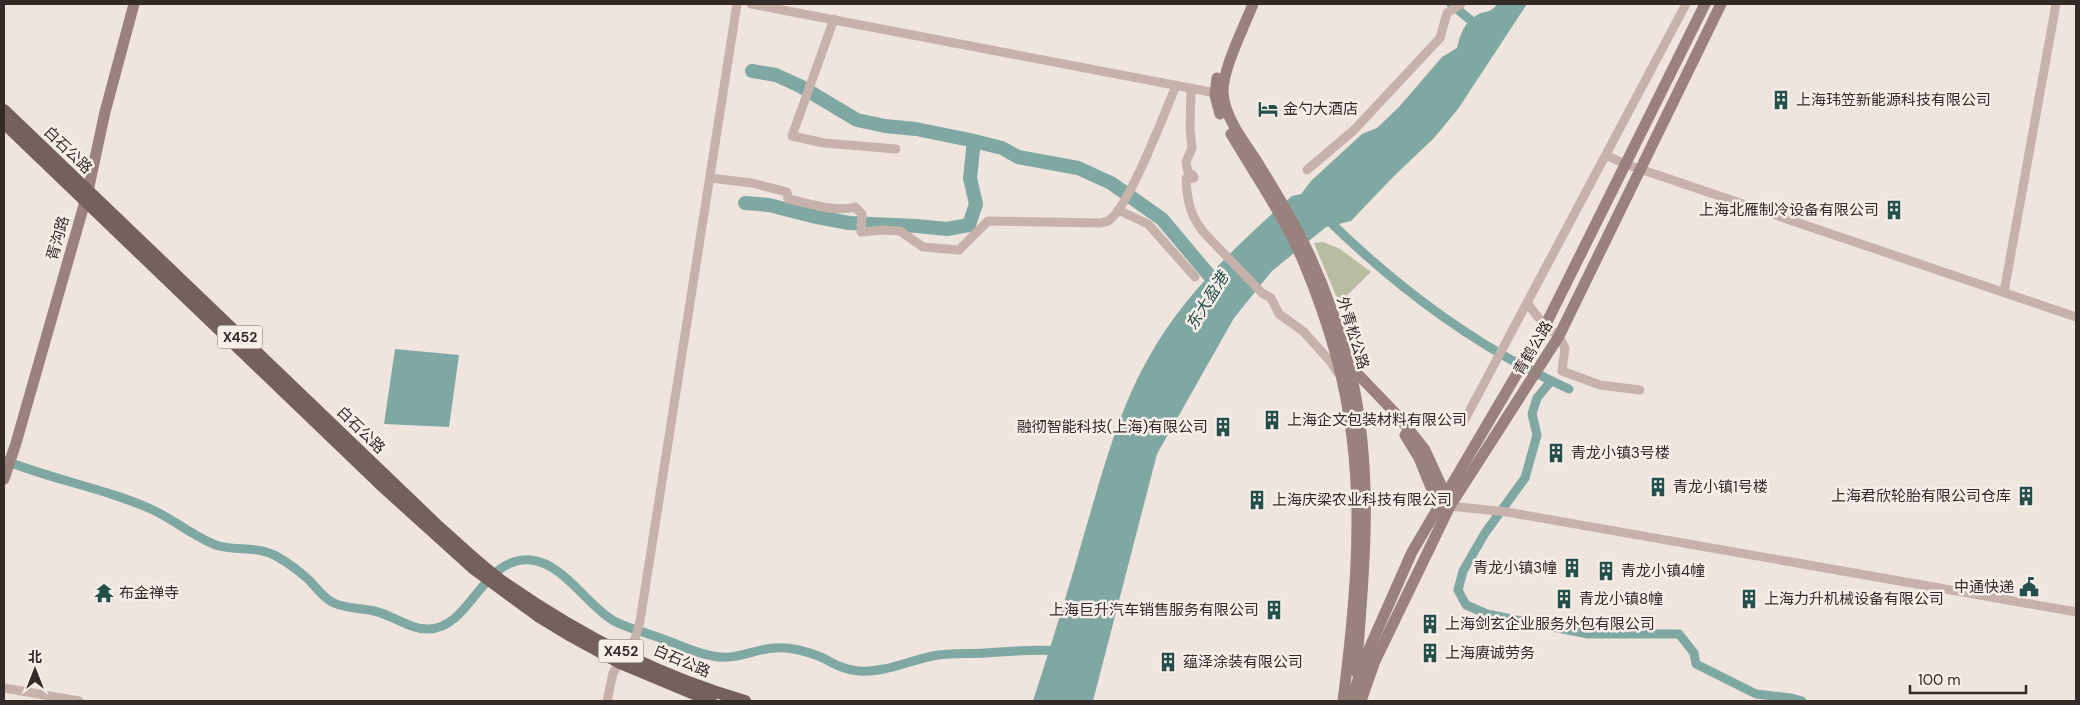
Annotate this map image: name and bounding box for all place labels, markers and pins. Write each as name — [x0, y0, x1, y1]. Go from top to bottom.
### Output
building icon: 上海玮笠新能源科技有限公司 — [1770, 89, 1792, 111]
place label: 上海玮笠新能源科技有限公司 — [1796, 90, 1991, 110]
hotel icon: 金勺大酒店 — [1257, 98, 1279, 120]
place label: 金勺大酒店 — [1283, 99, 1358, 119]
building icon: 上海北雁制冷设备有限公司 — [1883, 199, 1905, 221]
place label: 上海北雁制冷设备有限公司 — [1699, 200, 1879, 220]
building icon: 上海企文包装材料有限公司 — [1261, 409, 1283, 431]
place label: 上海企文包装材料有限公司 — [1287, 410, 1467, 430]
building icon: 融彻智能科技(上海)有限公司 — [1212, 416, 1234, 438]
place label: 融彻智能科技(上海)有限公司 — [1017, 417, 1208, 437]
building icon: 青龙小镇3号楼 — [1545, 442, 1567, 464]
place label: 青龙小镇3号楼 — [1571, 443, 1670, 463]
building icon: 青龙小镇1号楼 — [1647, 476, 1669, 498]
place label: 青龙小镇1号楼 — [1673, 477, 1768, 497]
building icon: 上海君欣轮胎有限公司仓库 — [2015, 485, 2037, 507]
place label: 上海君欣轮胎有限公司仓库 — [1831, 486, 2011, 506]
building icon: 上海庆梁农业科技有限公司 — [1246, 489, 1268, 511]
place label: 上海庆梁农业科技有限公司 — [1272, 490, 1452, 510]
building icon: 青龙小镇3幢 — [1561, 557, 1583, 579]
place label: 青龙小镇3幢 — [1473, 558, 1557, 578]
building icon: 青龙小镇4幢 — [1595, 560, 1617, 582]
place label: 青龙小镇4幢 — [1621, 561, 1705, 581]
public building icon: 中通快递 — [2018, 576, 2040, 598]
place label: 中通快递 — [1954, 577, 2014, 597]
temple icon: 布金禅寺 — [93, 582, 115, 604]
place label: 布金禅寺 — [119, 583, 179, 603]
building icon: 青龙小镇8幢 — [1553, 588, 1575, 610]
building icon: 上海力升机械设备有限公司 — [1738, 588, 1760, 610]
place label: 青龙小镇8幢 — [1579, 589, 1663, 609]
place label: 上海力升机械设备有限公司 — [1764, 589, 1944, 609]
building icon: 上海巨升汽车销售服务有限公司 — [1263, 599, 1285, 621]
place label: 上海巨升汽车销售服务有限公司 — [1049, 600, 1259, 620]
building icon: 上海剑玄企业服务外包有限公司 — [1419, 613, 1441, 635]
place label: 上海剑玄企业服务外包有限公司 — [1445, 614, 1655, 634]
building icon: 上海赓诚劳务 — [1419, 642, 1441, 664]
place label: 上海赓诚劳务 — [1445, 643, 1535, 663]
building icon: 蕴泽涂装有限公司 — [1157, 651, 1179, 673]
place label: 蕴泽涂装有限公司 — [1183, 652, 1303, 672]

